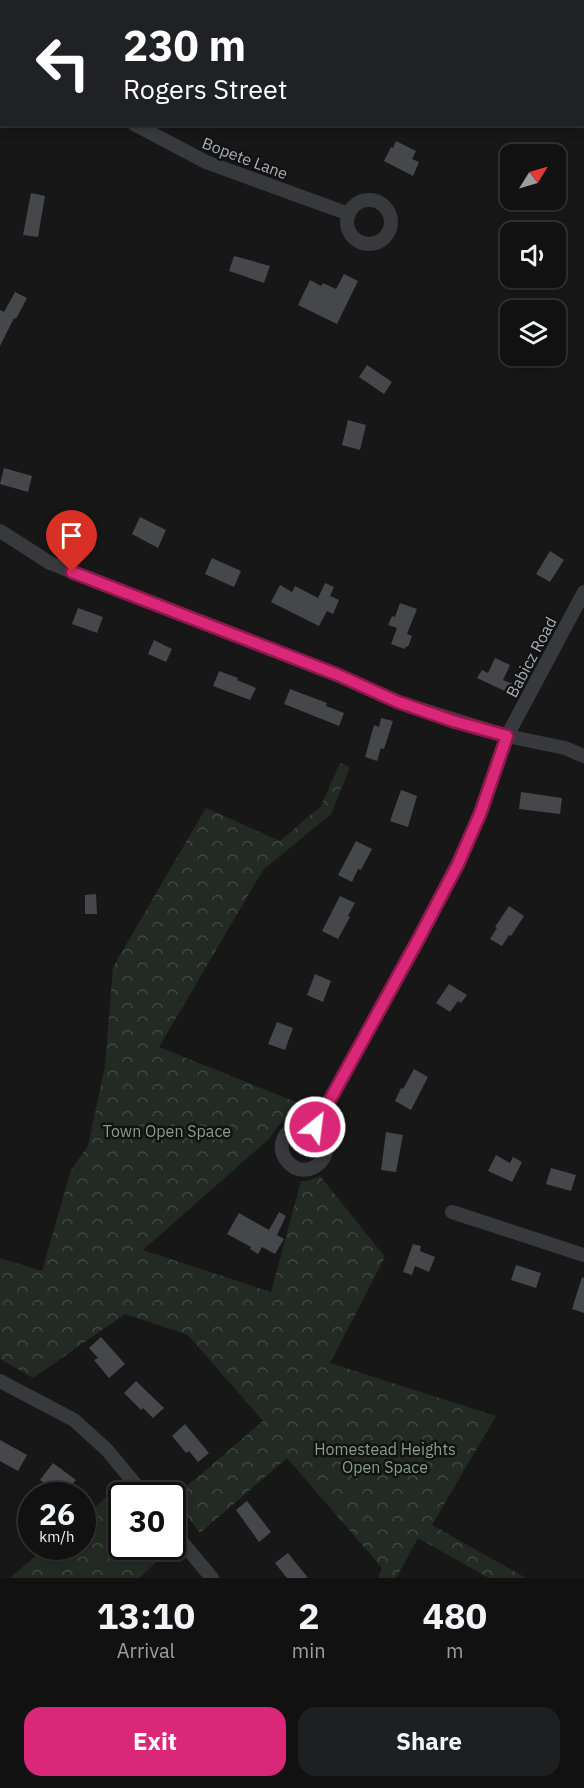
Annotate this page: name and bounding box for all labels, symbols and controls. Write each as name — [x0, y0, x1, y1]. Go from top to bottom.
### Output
text: 230 m — [123, 18, 246, 73]
icon: left — [24, 24, 102, 102]
text: Rogers Street — [123, 71, 287, 106]
street label: Bopete Lane — [199, 133, 291, 184]
north arrow — [500, 144, 566, 210]
map controls — [500, 144, 566, 366]
button: sound — [500, 222, 566, 288]
button: layers — [500, 300, 566, 366]
pin — [46, 510, 97, 572]
icon: arrive — [55, 519, 88, 552]
street label: Babicz Road — [501, 613, 561, 701]
position arrow — [283, 1095, 347, 1159]
park label: Town Open Space — [103, 1121, 231, 1141]
park label: Homestead Heights Open Space — [314, 1439, 456, 1477]
speed limit sign: 30 — [108, 1482, 186, 1560]
text: 26 — [39, 1494, 75, 1533]
text: km/h — [39, 1527, 75, 1546]
text: 13:10 — [97, 1592, 195, 1639]
text: 2 — [298, 1592, 320, 1639]
text: 480 — [422, 1592, 487, 1639]
text: Arrival — [117, 1637, 175, 1664]
text: min — [292, 1637, 326, 1664]
text: m — [446, 1637, 464, 1664]
button: Exit — [24, 1707, 286, 1776]
button: Share — [298, 1707, 560, 1776]

